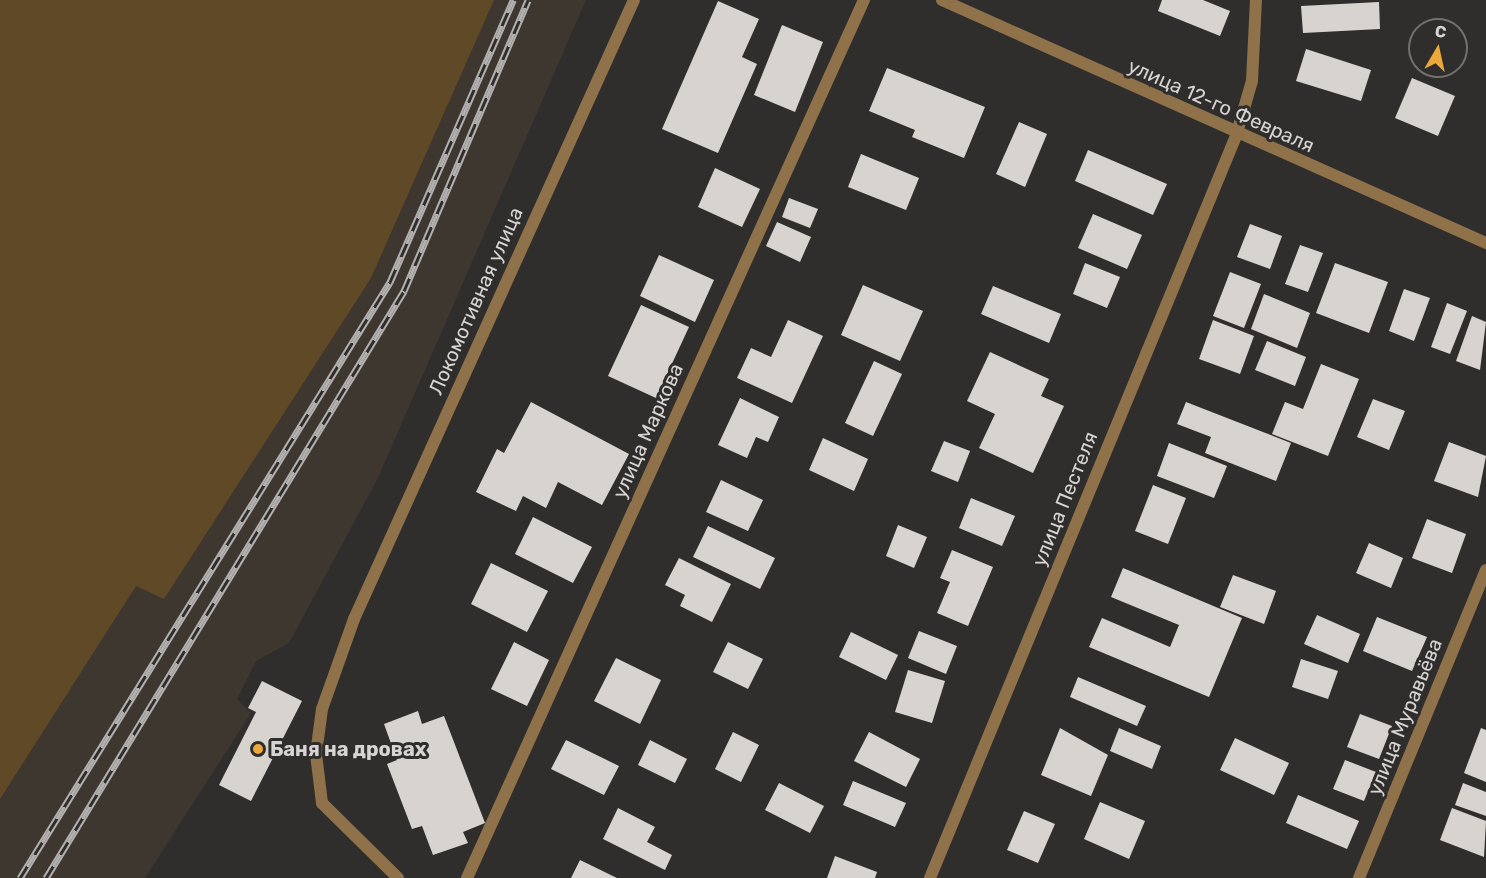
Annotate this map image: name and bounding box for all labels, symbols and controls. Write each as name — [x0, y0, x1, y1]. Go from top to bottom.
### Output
north arrow — [1408, 18, 1468, 78]
text: С — [1434, 21, 1448, 42]
street label: улица 12-го Февраля — [1124, 54, 1318, 158]
street label: Локомотивная улица — [424, 204, 528, 398]
street label: улица Маркова — [608, 360, 688, 502]
street label: улица Пестеля — [1027, 428, 1103, 570]
street label: улица Муравьёва — [1363, 635, 1447, 799]
place label: Баня на дровах — [270, 737, 426, 761]
marker: Баня на дровах — [251, 742, 265, 756]

